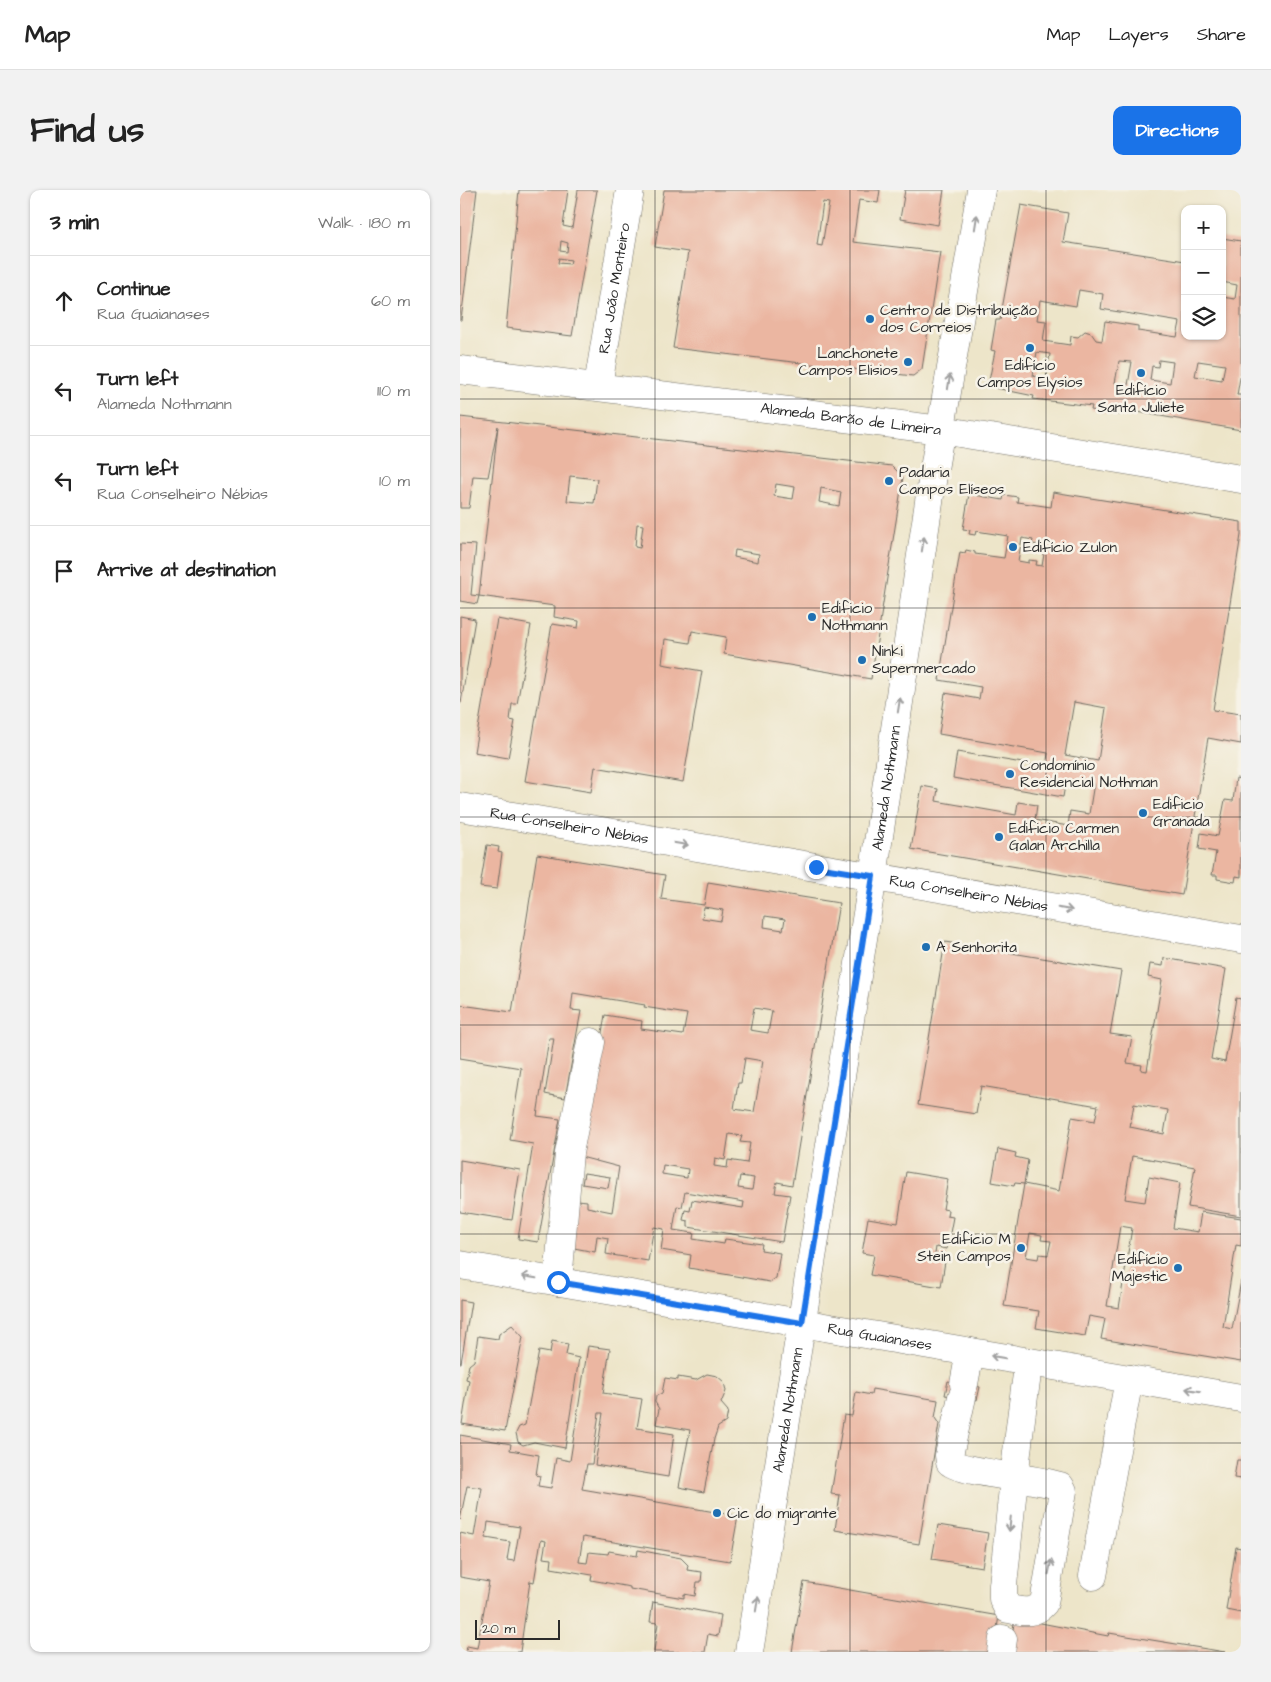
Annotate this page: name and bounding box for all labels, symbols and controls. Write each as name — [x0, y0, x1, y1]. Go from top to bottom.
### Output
text: Map — [25, 18, 70, 52]
text: Map — [1046, 22, 1080, 47]
text: Layers — [1108, 22, 1169, 47]
text: Share — [1197, 22, 1246, 47]
text: Find us — [30, 106, 144, 155]
button: Directions — [1113, 106, 1241, 155]
map controls — [1181, 205, 1226, 340]
button: + — [1181, 205, 1226, 250]
text: 3 min — [50, 208, 99, 237]
text: Walk · 180 m — [318, 212, 410, 234]
one-way arrow — [971, 214, 981, 230]
street label: Rua João Monteiro — [593, 221, 636, 355]
button: − — [1181, 250, 1226, 295]
text: Continue — [97, 276, 171, 303]
icon: ahead — [50, 287, 78, 315]
text: 60 m — [371, 290, 410, 312]
button: layers — [1181, 295, 1226, 340]
place label: Centro de Distribuição dos Correios — [880, 300, 1037, 338]
text: Rua Guaianases — [97, 303, 210, 325]
marker: Centro de Distribuição dos Correios — [864, 313, 876, 325]
marker: Edifício Campos Elysios — [1024, 342, 1036, 354]
place label: Lanchonete Campos Elisios — [798, 343, 898, 381]
place label: Edifício Campos Elysios — [977, 355, 1083, 394]
marker: Lanchonete Campos Elisios — [902, 356, 914, 368]
text: Turn left — [97, 366, 178, 393]
marker: Edifício Santa Juliete — [1135, 367, 1147, 379]
one-way arrow — [944, 374, 954, 390]
icon: left — [50, 377, 78, 405]
text: 110 m — [377, 380, 410, 402]
place label: Edifício Santa Juliete — [1098, 380, 1184, 418]
text: Alameda Nothmann — [97, 393, 232, 415]
street label: Alameda Barão de Limeira — [759, 398, 943, 441]
text: Turn left — [97, 456, 178, 483]
place label: Padaria Campos Elíseos — [899, 462, 1005, 500]
icon: left — [50, 467, 78, 495]
text: 10 m — [379, 470, 410, 492]
marker: Padaria Campos Elíseos — [883, 475, 895, 487]
text: Rua Conselheiro Nébias — [97, 483, 268, 505]
one-way arrow — [918, 536, 928, 552]
place label: Edifício Zulon — [1023, 537, 1117, 558]
marker: Edifício Zulon — [1007, 541, 1019, 553]
icon: arrive — [50, 557, 78, 585]
text: Arrive at destination — [97, 557, 276, 584]
place label: Edificio Nothmann — [822, 598, 888, 636]
marker: Edificio Nothmann — [806, 611, 818, 623]
place label: Ninki Supermercado — [872, 641, 976, 679]
marker: Ninki Supermercado — [856, 654, 868, 666]
one-way arrow — [894, 697, 904, 713]
street label: Alameda Nothmann — [867, 723, 907, 852]
place label: Condomínio Residencial Nothman — [1020, 755, 1158, 793]
marker: Condomínio Residencial Nothman — [1004, 768, 1016, 780]
place label: Edificio Granada — [1153, 794, 1210, 832]
street label: Rua Conselheiro Nébias — [488, 802, 651, 850]
marker: Edificio Granada — [1137, 807, 1149, 819]
place label: Edificio Carmen Galan Archilla — [1009, 818, 1120, 856]
marker: Edificio Carmen Galan Archilla — [993, 831, 1005, 843]
one-way arrow — [672, 840, 688, 850]
route end — [805, 856, 828, 879]
street label: Rua Conselheiro Nébias — [888, 870, 1050, 917]
one-way arrow — [1057, 904, 1073, 914]
place label: A Senhorita — [936, 937, 1017, 958]
marker: A Senhorita — [920, 941, 932, 953]
place label: Edifício M Stein Campos — [917, 1229, 1011, 1267]
marker: Edifício M Stein Campos — [1015, 1242, 1027, 1254]
place label: Edifício Majestic — [1112, 1249, 1169, 1287]
marker: Edifício Majestic — [1172, 1262, 1184, 1274]
route start — [547, 1271, 570, 1294]
one-way arrow — [522, 1272, 538, 1282]
street label: Rua Guaianases — [826, 1318, 934, 1356]
street label: Alameda Nothmann — [768, 1346, 809, 1474]
one-way arrow — [991, 1351, 1007, 1361]
one-way arrow — [1185, 1384, 1201, 1394]
place label: Cic do migrante — [727, 1503, 837, 1525]
marker: Cic do migrante — [711, 1507, 723, 1519]
one-way arrow — [1005, 1516, 1015, 1532]
one-way arrow — [1046, 1559, 1056, 1575]
one-way arrow — [752, 1596, 762, 1612]
scale bar — [475, 1617, 560, 1640]
text: 20 m — [482, 1619, 515, 1639]

